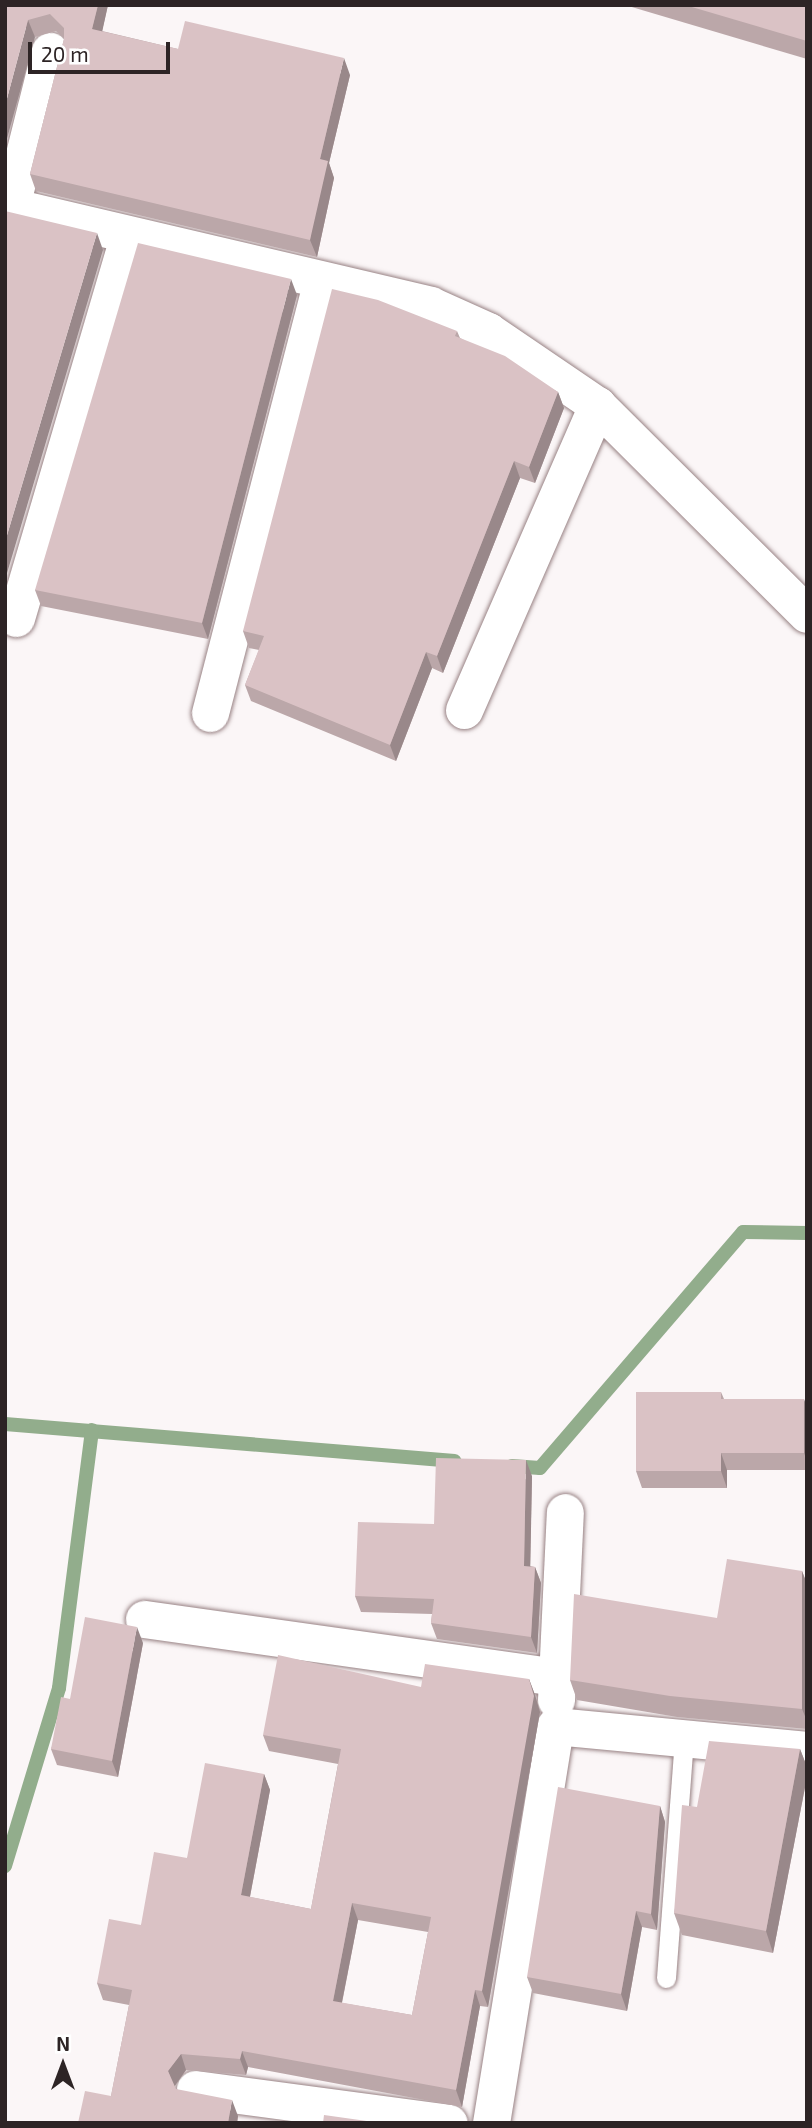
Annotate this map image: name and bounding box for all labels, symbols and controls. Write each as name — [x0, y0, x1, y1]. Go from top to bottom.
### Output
scale bar — [32, 28, 173, 72]
text: 20 m — [41, 41, 89, 66]
north arrow — [28, 2030, 98, 2100]
text: N — [56, 2032, 70, 2055]

